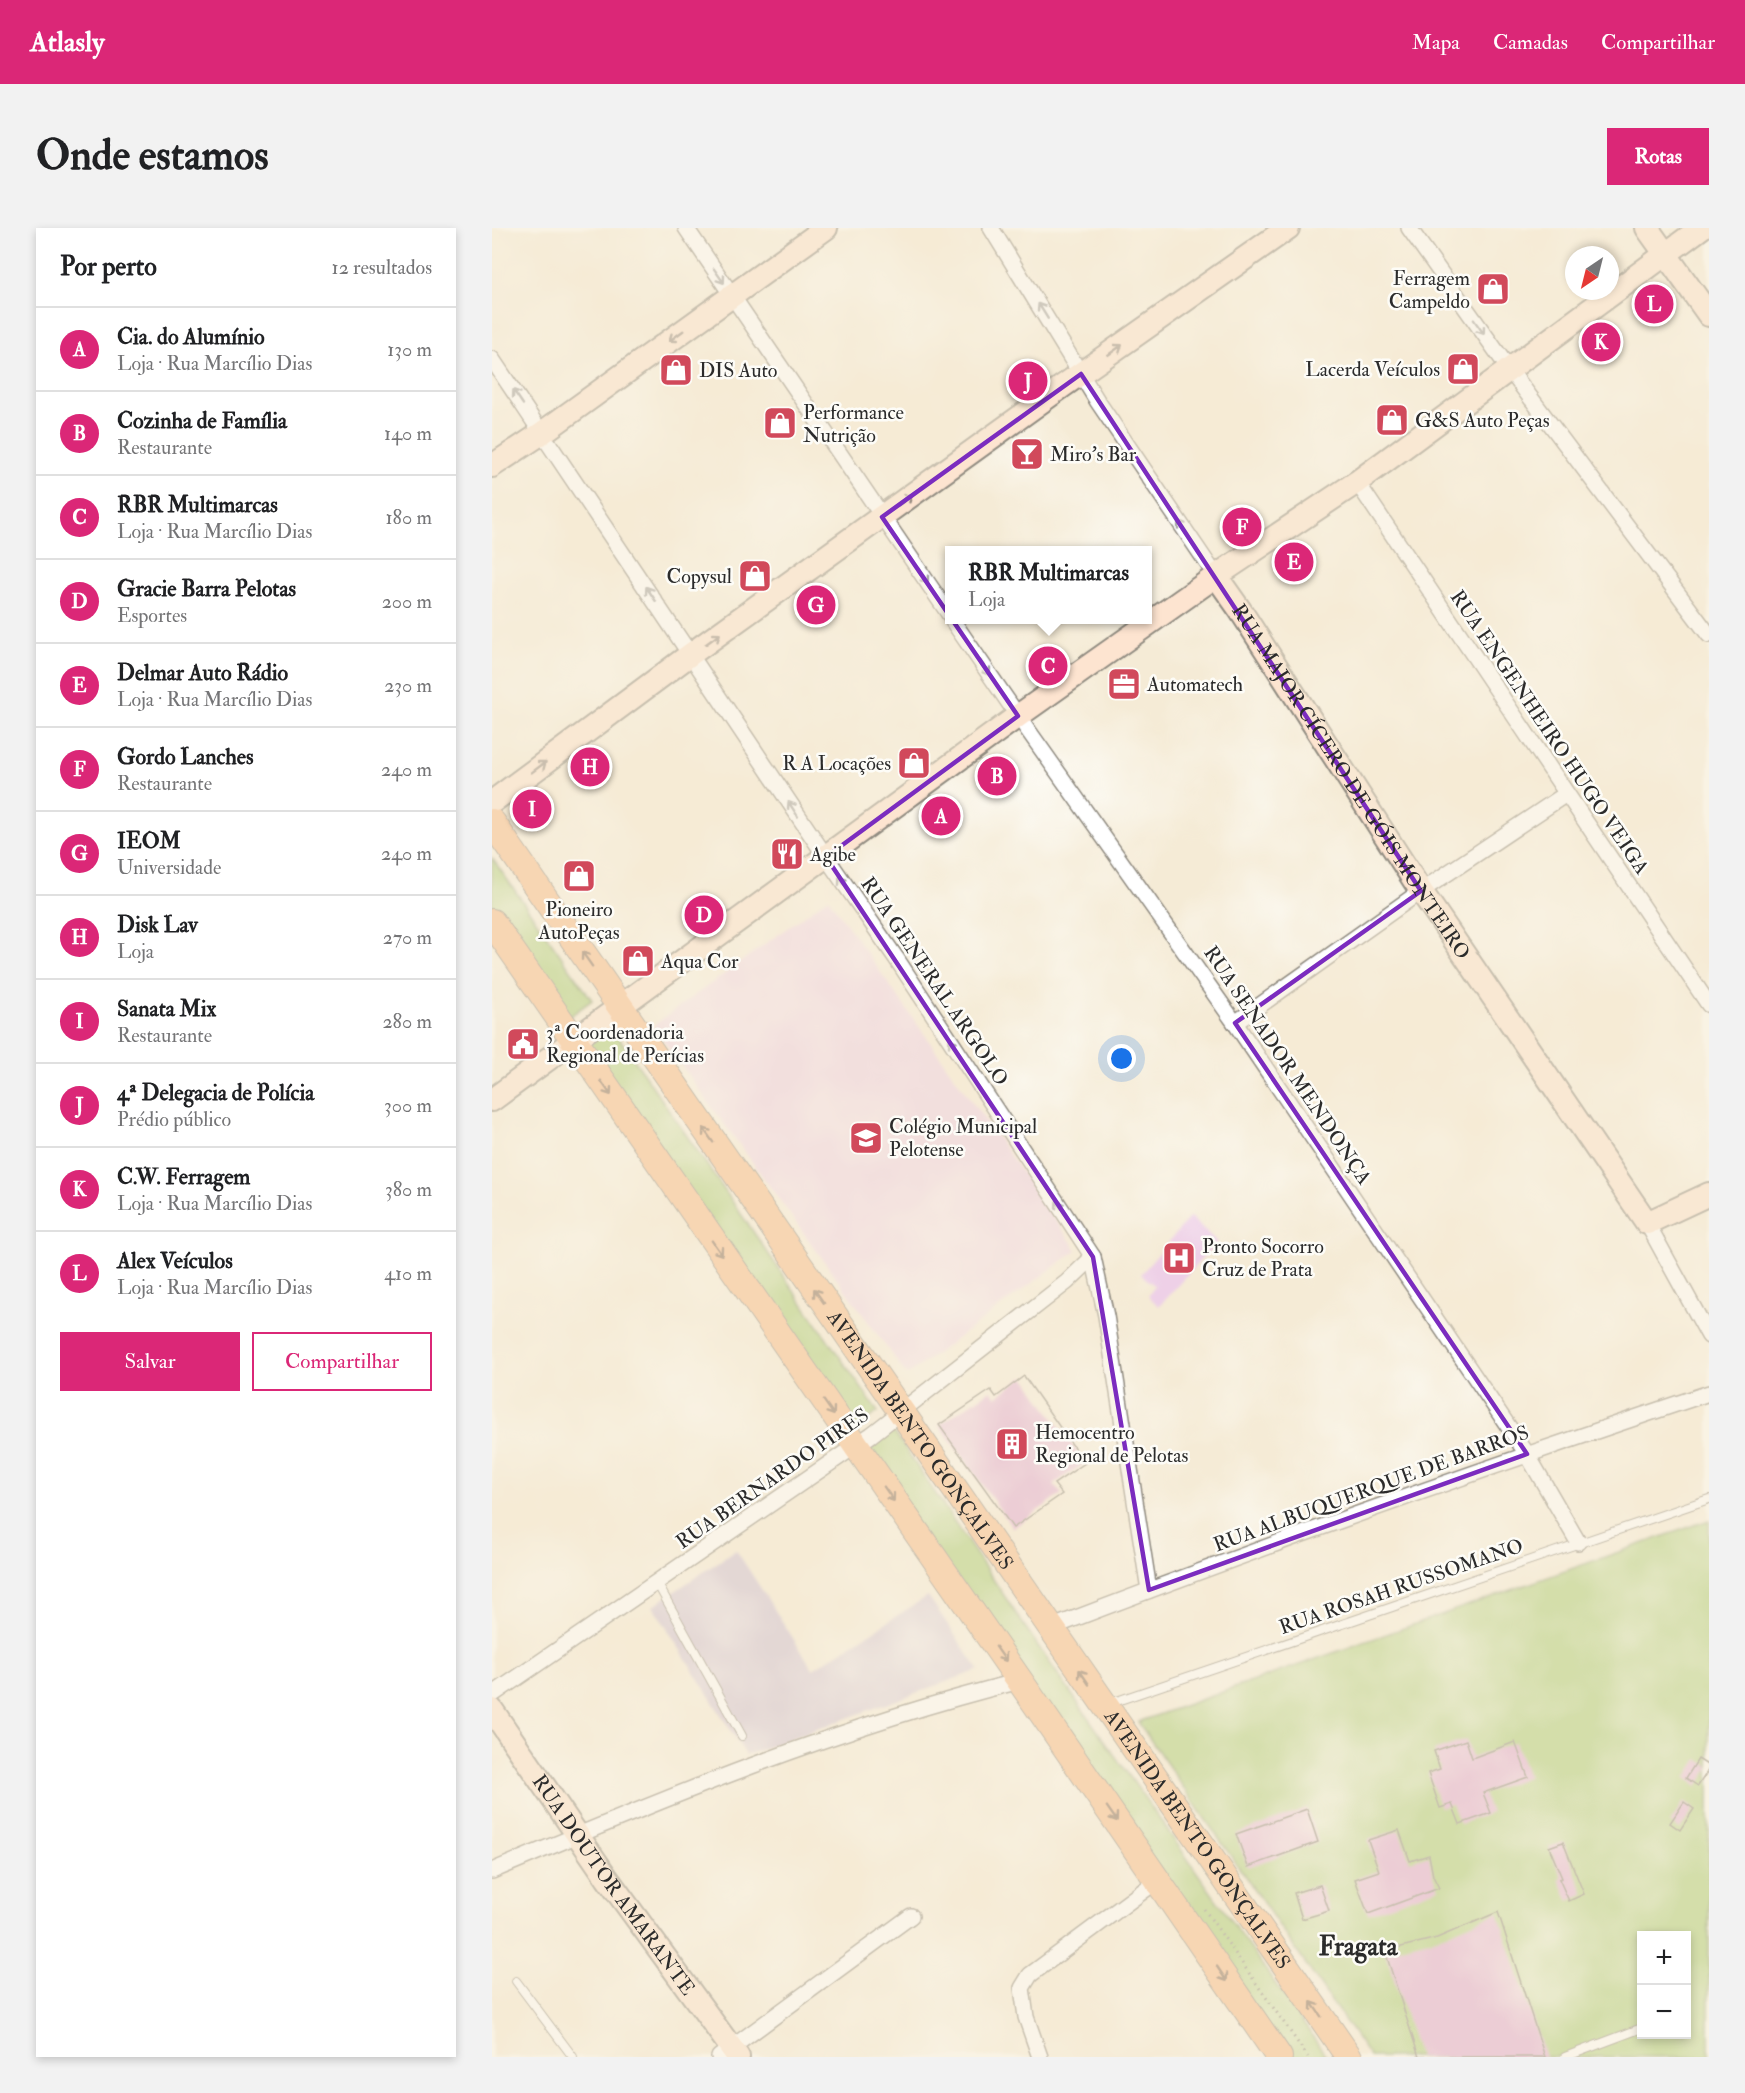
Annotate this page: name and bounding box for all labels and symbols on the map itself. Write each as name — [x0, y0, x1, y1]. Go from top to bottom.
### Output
north arrow — [1565, 246, 1619, 300]
place label: Ferragem Campeldo — [1389, 266, 1470, 315]
one-way arrow — [713, 268, 725, 284]
shop icon: Ferragem Campeldo — [1475, 271, 1511, 307]
pin: L — [1634, 282, 1674, 326]
one-way arrow — [1036, 303, 1048, 320]
one-way arrow — [1473, 319, 1485, 335]
pin: K — [1582, 320, 1620, 364]
one-way arrow — [669, 330, 685, 342]
one-way arrow — [1106, 344, 1122, 356]
shop icon: Lacerda Veículos — [1445, 351, 1481, 387]
shop icon: DIS Auto — [658, 352, 694, 388]
place label: Lacerda Veículos — [1305, 357, 1440, 382]
place label: DIS Auto — [699, 358, 777, 383]
pin: J — [1008, 358, 1048, 404]
one-way arrow — [512, 390, 524, 406]
place label: Performance Nutrição — [803, 400, 904, 448]
shop icon: G&S Auto Peças — [1374, 402, 1410, 438]
shop icon: Performance Nutrição — [762, 405, 798, 441]
place label: G&S Auto Peças — [1415, 408, 1550, 433]
bar icon: Miro's Bar — [1009, 436, 1045, 472]
place label: Miro's Bar — [1050, 442, 1137, 467]
one-way arrow — [897, 494, 913, 506]
pin: F — [1222, 504, 1262, 550]
one-way arrow — [1177, 520, 1189, 537]
pin: E — [1274, 540, 1314, 584]
shop icon: Copysul — [737, 558, 773, 594]
place label: Copysul — [667, 564, 732, 590]
one-way arrow — [917, 568, 929, 584]
pin: G — [796, 582, 836, 628]
one-way arrow — [644, 585, 657, 602]
street label: RUA ENGENHEIRO HUGO VEIGA — [1445, 585, 1654, 879]
street label: RUA MAJOR CÍCERO DE GÓIS MONTEIRO — [1226, 599, 1476, 964]
one-way arrow — [704, 633, 720, 645]
pin: C — [1028, 644, 1068, 688]
one-way arrow — [979, 659, 991, 676]
office icon: Automatech — [1106, 666, 1142, 702]
place label: Automatech — [1146, 672, 1244, 697]
pin: H — [570, 744, 610, 790]
shop icon: R A Locações — [896, 745, 932, 781]
place label: R A Locações — [782, 751, 891, 776]
pin: B — [978, 754, 1016, 798]
one-way arrow — [531, 761, 547, 774]
pin: I — [512, 786, 552, 832]
pin: A — [922, 794, 960, 838]
one-way arrow — [787, 800, 800, 817]
restaurant icon: Agibe — [769, 836, 805, 872]
place label: Agibe — [809, 842, 856, 867]
shop icon: Pioneiro AutoPeças — [561, 858, 597, 894]
street label: RUA GENERAL ARGOLO — [855, 872, 1014, 1090]
one-way arrow — [838, 877, 850, 893]
pin: D — [684, 892, 724, 938]
place label: Pioneiro AutoPeças — [537, 897, 620, 945]
street label: RUA SENADOR MENDONÇA — [1198, 941, 1377, 1190]
shop icon: Aqua Cor — [620, 943, 656, 979]
place label: Aqua Cor — [660, 949, 739, 974]
one-way arrow — [581, 951, 593, 968]
place label: 3ª Coordenadoria Regional de Perícias — [546, 1020, 704, 1068]
public building icon: 3ª Coordenadoria Regional de Perícias — [505, 1026, 541, 1062]
one-way arrow — [947, 1037, 960, 1054]
your location — [1107, 1044, 1136, 1073]
one-way arrow — [600, 1079, 612, 1096]
place label: Colégio Municipal Pelotense — [889, 1114, 1037, 1162]
school or university icon: Colégio Municipal Pelotense — [848, 1120, 884, 1156]
one-way arrow — [702, 1127, 714, 1144]
one-way arrow — [1055, 1201, 1067, 1217]
place label: Pronto Socorro Cruz de Prata — [1202, 1234, 1324, 1282]
one-way arrow — [711, 1239, 723, 1256]
hospital icon: Pronto Socorro Cruz de Prata — [1161, 1240, 1197, 1276]
one-way arrow — [813, 1288, 825, 1304]
street label: AVENIDA BENTO GONÇALVES — [821, 1305, 1019, 1575]
one-way arrow — [823, 1399, 835, 1416]
street label: RUA BERNARDO PIRES — [671, 1402, 873, 1554]
place label: Hemocentro Regional de Pelotas — [1035, 1420, 1188, 1468]
street label: RUA ALBUQUERQUE DE BARROS — [1210, 1420, 1532, 1557]
building icon: Hemocentro Regional de Pelotas — [994, 1426, 1030, 1462]
one-way arrow — [883, 1485, 895, 1501]
street label: RUA ROSAH RUSSOMANO — [1276, 1533, 1526, 1640]
one-way arrow — [995, 1645, 1007, 1661]
one-way arrow — [1078, 1669, 1090, 1686]
street label: AVENIDA BENTO GONÇALVES — [1098, 1704, 1296, 1974]
street label: RUA DOUTOR AMARANTE — [527, 1770, 700, 2000]
one-way arrow — [1106, 1805, 1118, 1821]
district label: Fragata — [1319, 1931, 1399, 1964]
one-way arrow — [1216, 1966, 1228, 1982]
one-way arrow — [1310, 2001, 1322, 2018]

